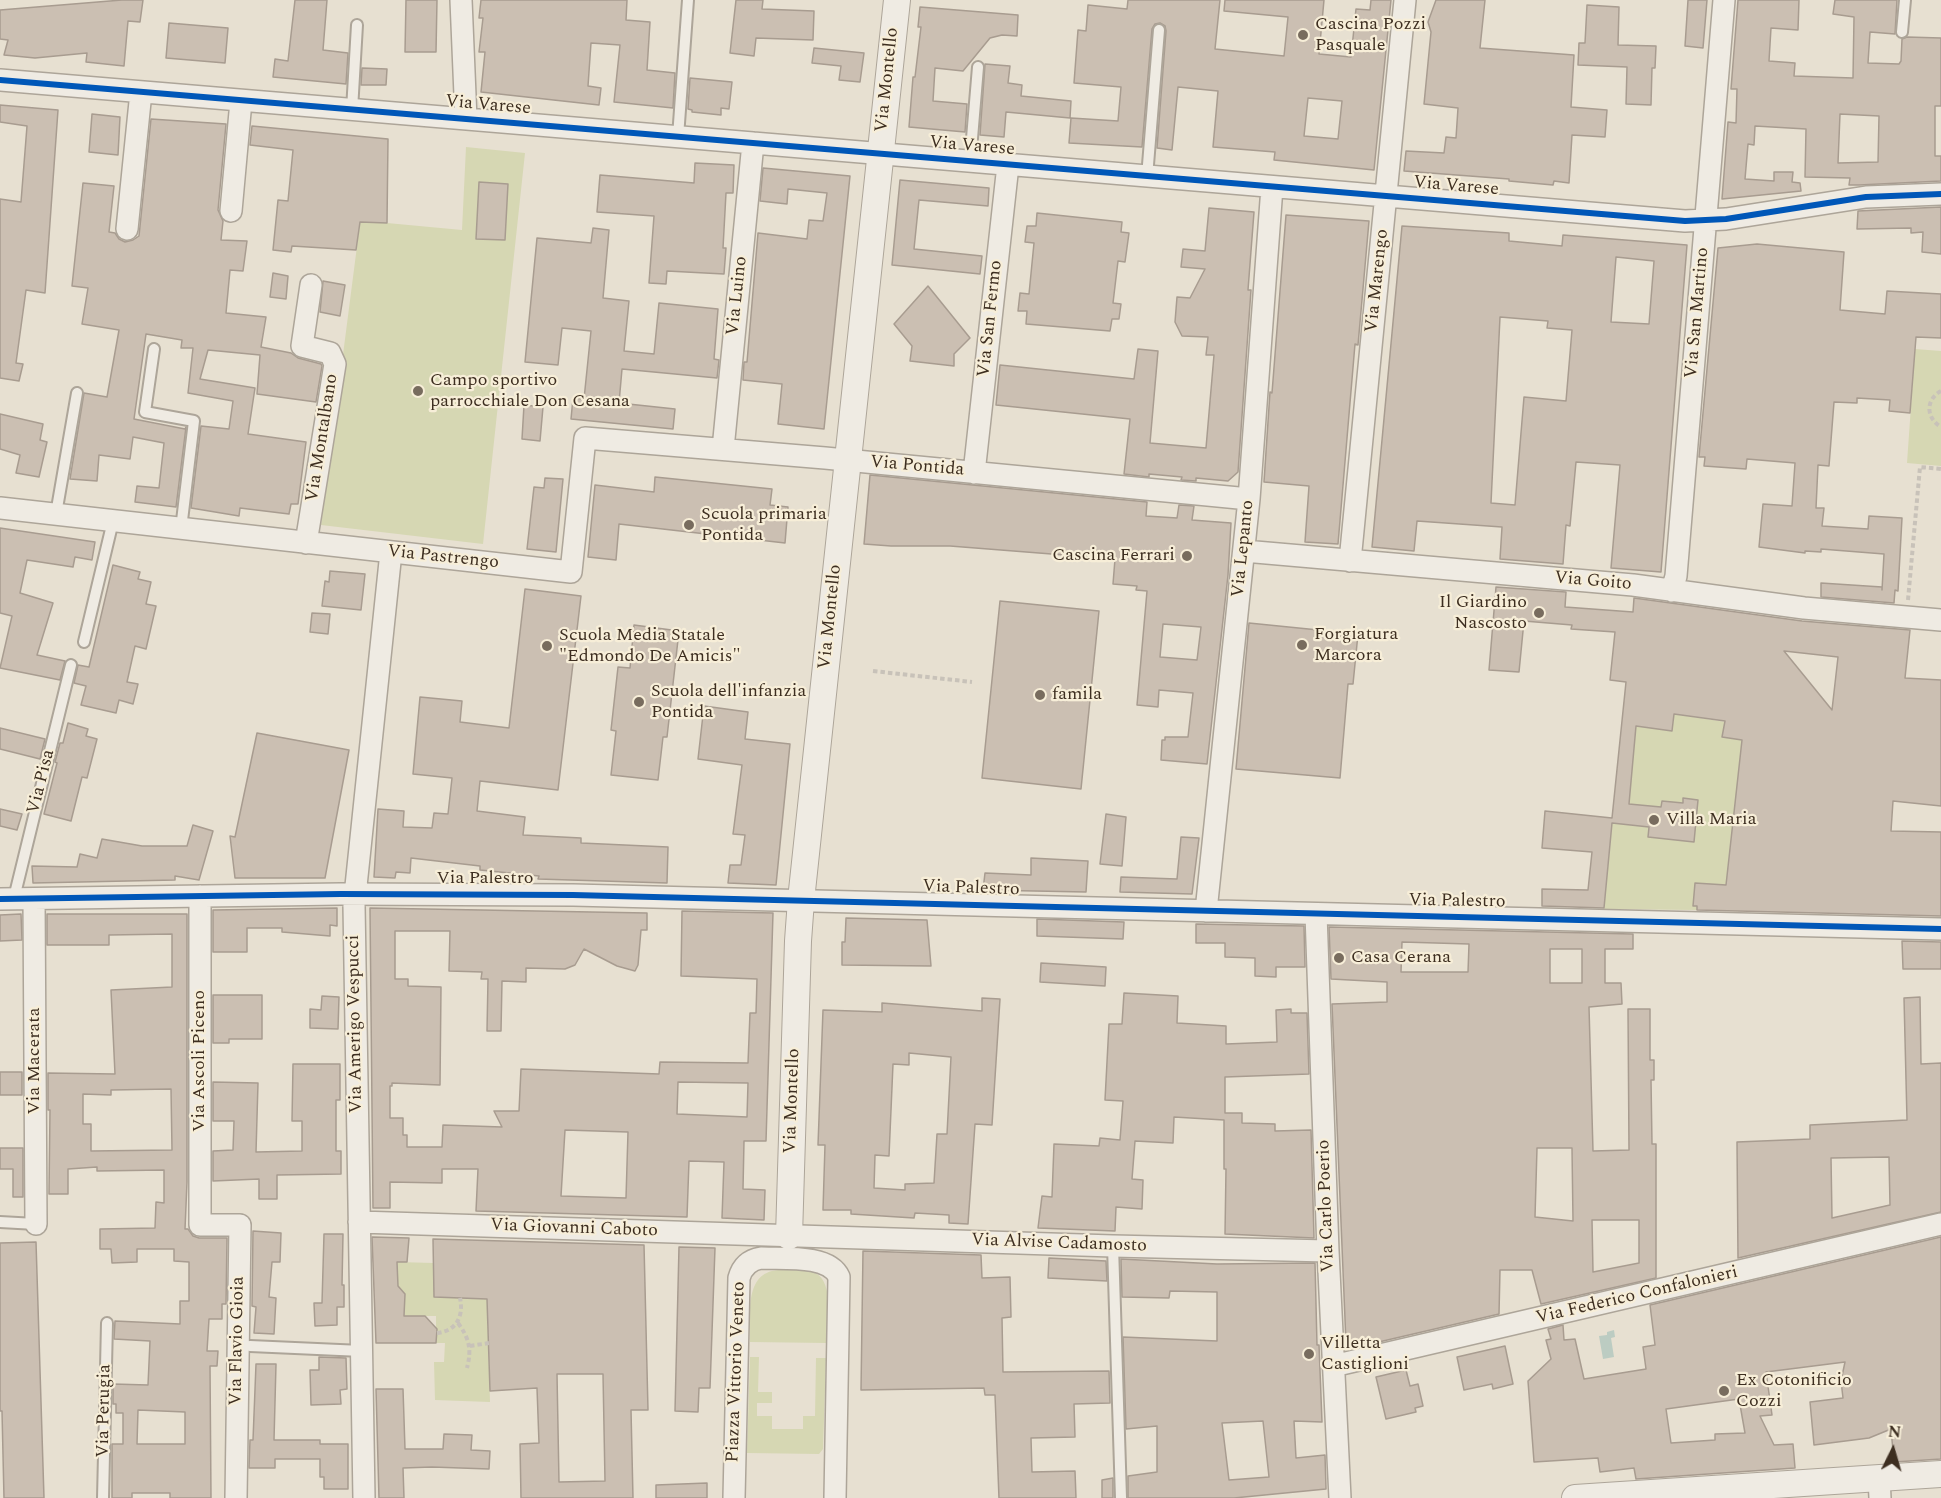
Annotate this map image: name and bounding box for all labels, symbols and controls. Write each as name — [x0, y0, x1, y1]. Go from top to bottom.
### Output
place label: Cascina Pozzi Pasquale — [1315, 14, 1426, 57]
street label: Via Montello — [872, 27, 904, 133]
marker: Cascina Pozzi Pasquale — [1296, 28, 1310, 42]
street label: Via Varese — [444, 92, 532, 120]
street label: Via Varese — [928, 133, 1016, 161]
street label: Via Varese — [1412, 173, 1500, 201]
street label: Via Marengo — [1362, 228, 1394, 334]
street label: Via San Martino — [1682, 247, 1714, 379]
street label: Via Luino — [723, 255, 753, 337]
street label: Via San Fermo — [974, 259, 1008, 379]
place label: Campo sportivo parrocchiale Don Cesana — [430, 370, 630, 412]
street label: Via Montalbano — [302, 372, 344, 504]
marker: Campo sportivo parrocchiale Don Cesana — [411, 384, 425, 398]
street label: Via Pontida — [869, 452, 965, 482]
street label: Via Lepanto — [1228, 499, 1260, 599]
place label: Scuola primaria Pontida — [701, 504, 827, 546]
marker: Scuola primaria Pontida — [682, 518, 696, 532]
street label: Via Pastrengo — [386, 541, 500, 575]
place label: Cascina Ferrari — [1052, 545, 1175, 567]
marker: Cascina Ferrari — [1180, 549, 1194, 563]
street label: Via Montello — [815, 564, 847, 670]
street label: Via Goito — [1553, 568, 1633, 596]
place label: Il Giardino Nascosto — [1439, 592, 1527, 634]
marker: Il Giardino Nascosto — [1532, 606, 1546, 620]
place label: Forgiatura Marcora — [1314, 624, 1398, 666]
place label: Scuola Media Statale "Edmondo De Amicis" — [559, 625, 741, 668]
marker: Forgiatura Marcora — [1295, 638, 1309, 652]
marker: Scuola Media Statale "Edmondo De Amicis" — [540, 639, 554, 653]
place label: Scuola dell'infanzia Pontida — [651, 681, 806, 724]
place label: famila — [1052, 684, 1102, 706]
marker: famila — [1033, 688, 1047, 702]
marker: Scuola dell'infanzia Pontida — [632, 695, 646, 709]
street label: Via Pisa — [24, 747, 60, 817]
place label: Villa Maria — [1666, 809, 1756, 831]
marker: Villa Maria — [1647, 813, 1661, 827]
street label: Via Palestro — [436, 868, 534, 890]
street label: Via Palestro — [922, 877, 1020, 901]
street label: Via Palestro — [1408, 890, 1506, 914]
street label: Via Amerigo Vespucci — [344, 934, 368, 1114]
place label: Casa Cerana — [1351, 947, 1451, 969]
marker: Casa Cerana — [1332, 951, 1346, 965]
street label: Via Ascoli Piceno — [189, 990, 211, 1132]
street label: Via Macerata — [24, 1008, 46, 1114]
street label: Via Montello — [780, 1048, 806, 1154]
street label: Via Carlo Poerio — [1314, 1139, 1340, 1273]
street label: Via Giovanni Caboto — [490, 1215, 658, 1243]
street label: Via Alvise Cadamosto — [971, 1230, 1147, 1258]
street label: Via Federico Confalonieri — [1534, 1262, 1740, 1330]
street label: Via Flavio Gioia — [226, 1276, 250, 1406]
street label: Piazza Vittorio Veneto — [723, 1281, 751, 1463]
place label: Villetta Castiglioni — [1321, 1333, 1409, 1376]
marker: Villetta Castiglioni — [1302, 1347, 1316, 1361]
street label: Via Perugia — [93, 1364, 117, 1458]
place label: Ex Cotonificio Cozzi — [1736, 1370, 1852, 1412]
marker: Ex Cotonificio Cozzi — [1717, 1384, 1731, 1398]
north arrow — [1863, 1420, 1923, 1480]
text: N — [1887, 1420, 1902, 1445]

